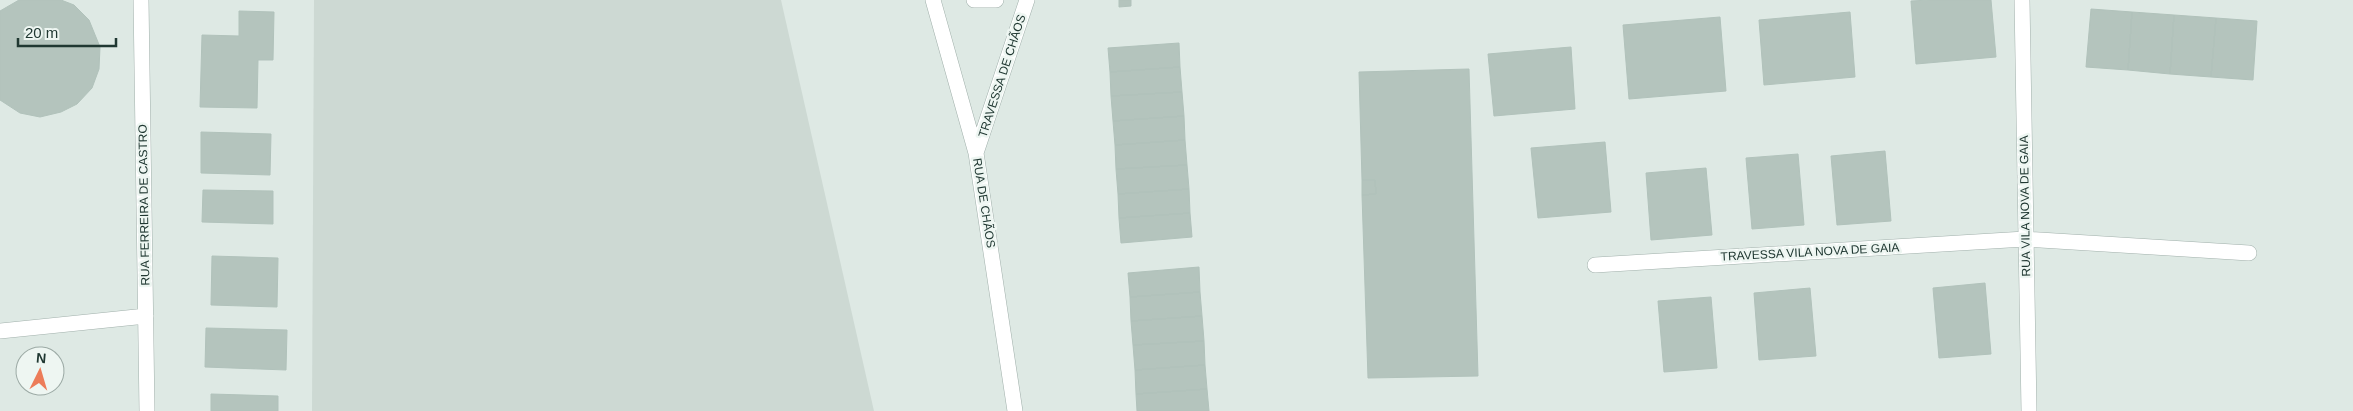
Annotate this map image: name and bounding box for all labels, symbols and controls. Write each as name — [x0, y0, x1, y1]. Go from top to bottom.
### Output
street label: TRAVESSA DE CHÃOS — [975, 13, 1029, 139]
scale bar — [18, 15, 115, 47]
text: 20 m — [25, 24, 58, 41]
street label: RUA FERREIRA DE CASTRO — [136, 124, 152, 286]
street label: RUA VILA NOVA DE GAIA — [2017, 135, 2033, 277]
street label: RUA DE CHÃOS — [970, 157, 998, 249]
street label: TRAVESSA VILA NOVA DE GAIA — [1720, 240, 1900, 264]
north arrow — [15, 346, 65, 396]
text: N — [35, 350, 47, 366]

